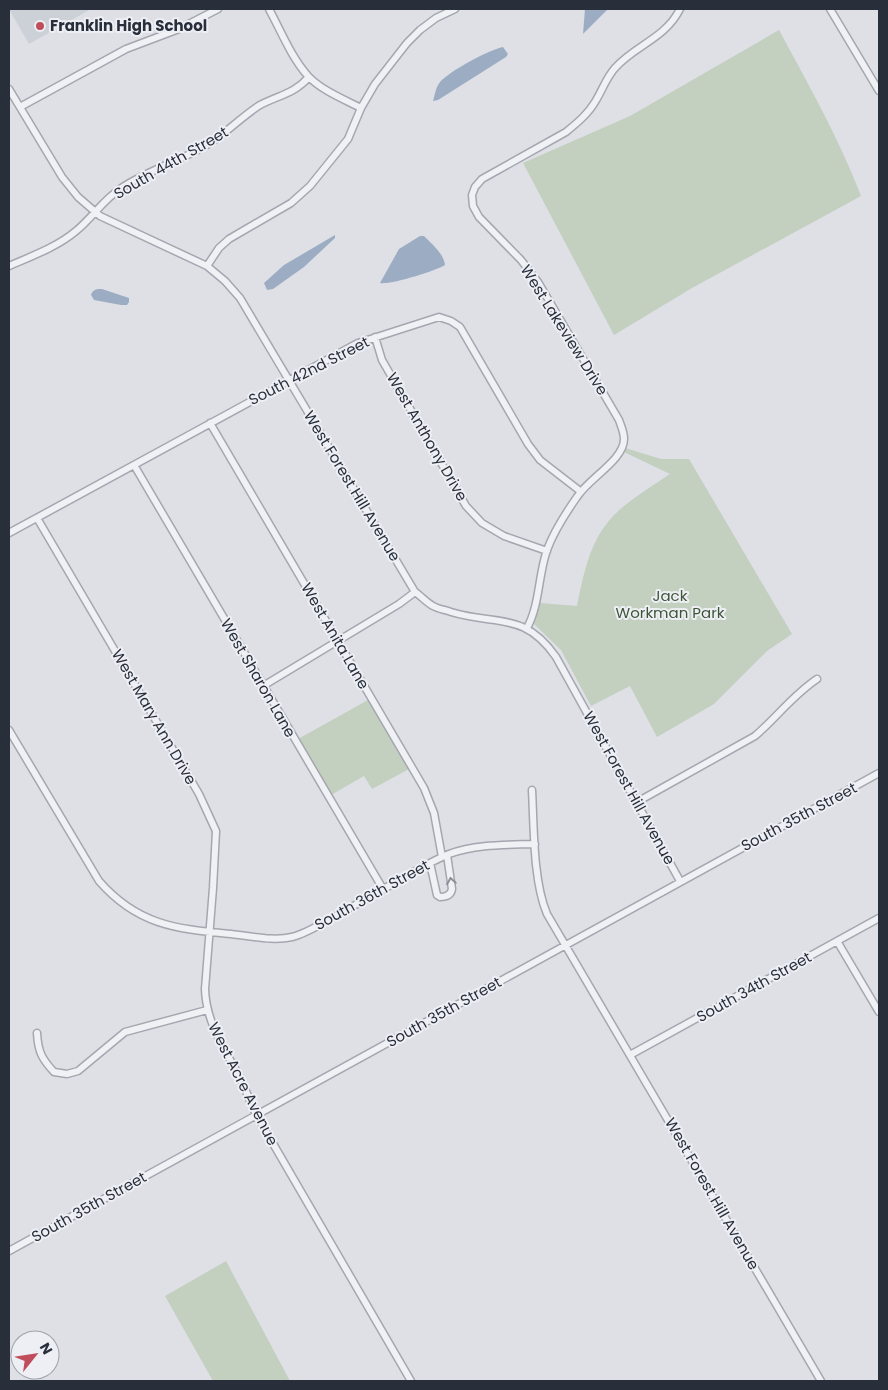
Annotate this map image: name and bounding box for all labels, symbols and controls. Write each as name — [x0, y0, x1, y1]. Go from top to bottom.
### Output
place label: Franklin High School — [50, 15, 207, 36]
marker: Franklin High School — [34, 20, 46, 32]
street label: South 44th Street — [110, 121, 232, 204]
street label: West Lakeview Drive — [516, 260, 613, 399]
street label: South 42nd Street — [245, 331, 373, 410]
street label: West Anthony Drive — [382, 369, 473, 505]
street label: West Forest Hill Avenue — [299, 406, 406, 565]
street label: West Anita Lane — [296, 579, 374, 693]
park label: Jack Workman Park — [616, 585, 725, 623]
street label: West Sharon Lane — [216, 614, 301, 741]
street label: West Mary Ann Drive — [107, 645, 202, 788]
street label: West Forest Hill Avenue — [578, 707, 680, 868]
street label: South 35th Street — [737, 777, 860, 856]
street label: South 36th Street — [311, 854, 433, 935]
one-way arrow — [446, 876, 456, 885]
street label: South 34th Street — [693, 946, 815, 1027]
street label: South 35th Street — [383, 971, 505, 1052]
street label: West Acre Avenue — [203, 1019, 284, 1149]
street label: West Forest Hill Avenue — [660, 1114, 765, 1274]
street label: South 35th Street — [28, 1166, 150, 1247]
north arrow — [10, 1330, 60, 1380]
text: N — [35, 1339, 58, 1358]

